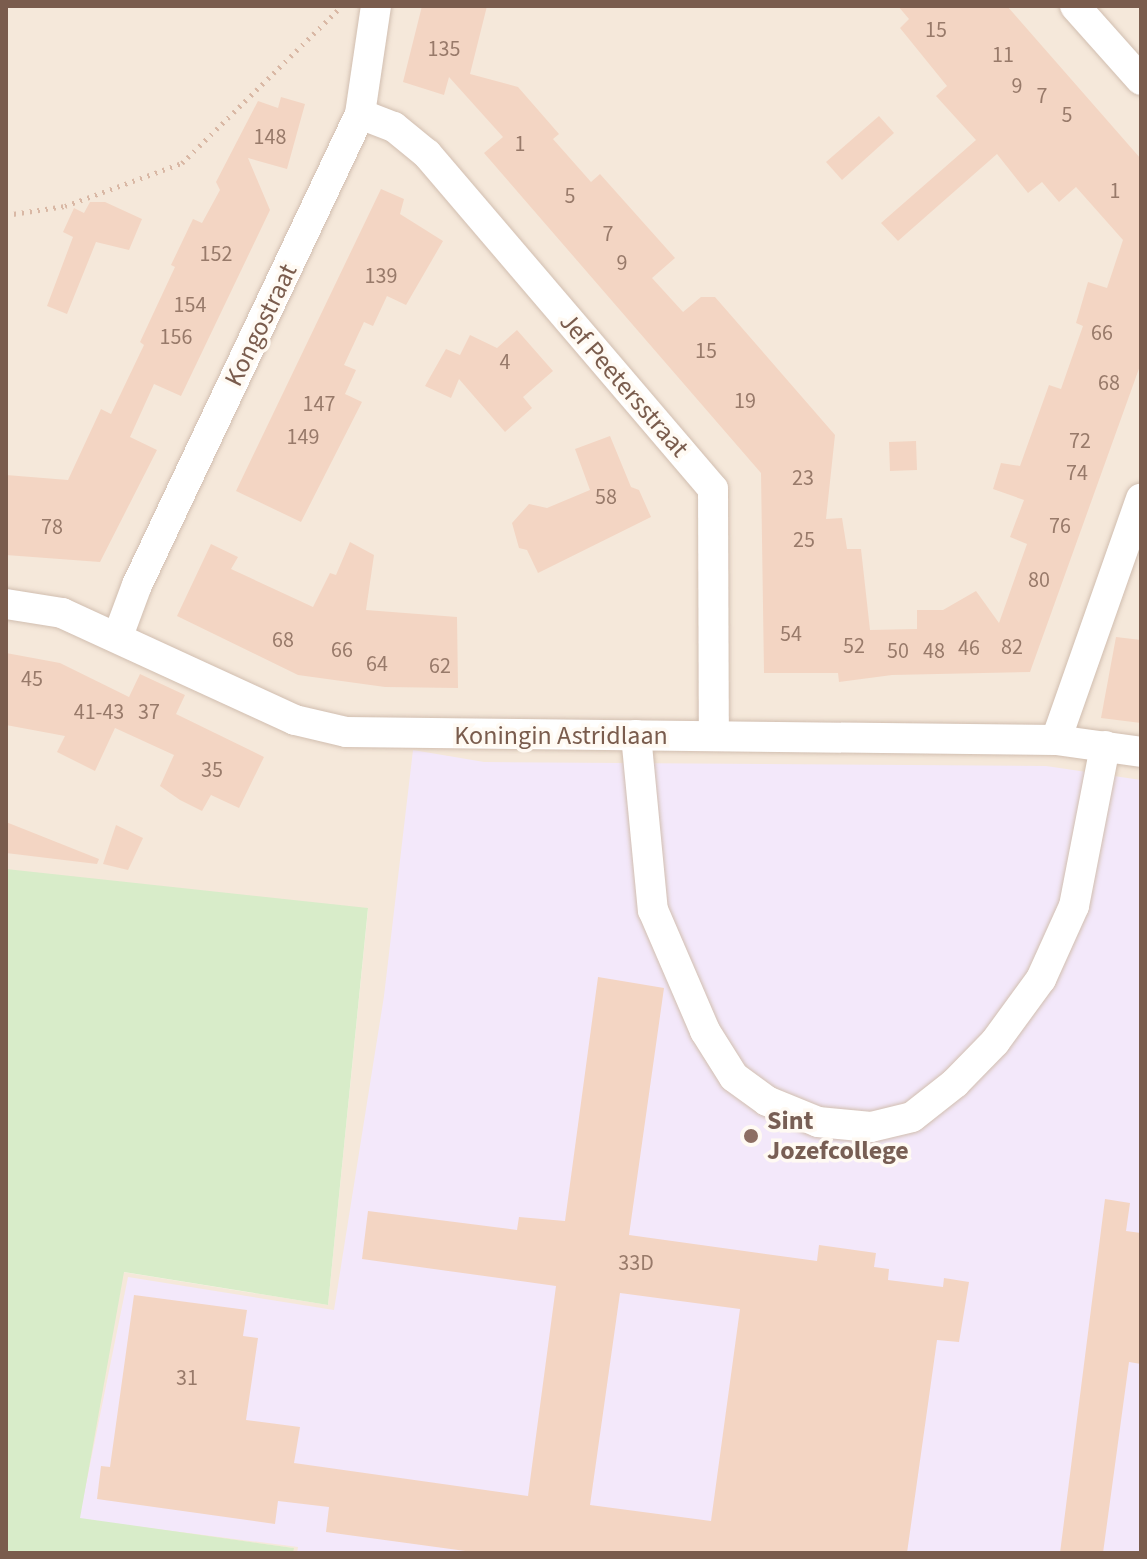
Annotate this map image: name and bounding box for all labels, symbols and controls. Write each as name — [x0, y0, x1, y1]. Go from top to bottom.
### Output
house number: 15 — [925, 18, 947, 44]
house number: 135 — [428, 37, 460, 63]
house number: 11 — [992, 43, 1014, 69]
house number: 9 — [1012, 74, 1022, 100]
house number: 7 — [1037, 84, 1047, 110]
house number: 5 — [1062, 103, 1072, 129]
house number: 148 — [254, 125, 286, 151]
house number: 1 — [515, 132, 525, 158]
house number: 1 — [1110, 179, 1120, 205]
house number: 5 — [565, 184, 575, 210]
house number: 7 — [603, 222, 613, 248]
house number: 152 — [200, 242, 232, 268]
house number: 9 — [617, 251, 627, 277]
street label: Kongostraat — [218, 259, 304, 391]
house number: 139 — [365, 264, 397, 290]
house number: 154 — [174, 293, 206, 319]
street label: Jef Peetersstraat — [553, 306, 695, 464]
house number: 66 — [1091, 321, 1113, 347]
house number: 156 — [160, 325, 192, 351]
house number: 15 — [695, 339, 717, 365]
house number: 4 — [500, 350, 510, 376]
house number: 68 — [1098, 371, 1120, 397]
house number: 19 — [734, 389, 756, 415]
house number: 147 — [303, 392, 335, 418]
house number: 149 — [287, 425, 319, 451]
house number: 72 — [1069, 429, 1091, 455]
house number: 74 — [1066, 461, 1088, 487]
house number: 23 — [792, 466, 814, 492]
house number: 58 — [595, 485, 617, 511]
house number: 76 — [1049, 514, 1071, 540]
house number: 78 — [41, 515, 63, 541]
house number: 25 — [793, 528, 815, 554]
house number: 80 — [1028, 568, 1050, 594]
house number: 54 — [780, 622, 802, 648]
house number: 68 — [272, 628, 294, 654]
house number: 52 — [843, 634, 865, 660]
house number: 82 — [1001, 635, 1023, 661]
house number: 46 — [958, 636, 980, 662]
house number: 66 — [331, 638, 353, 664]
house number: 50 — [887, 639, 909, 665]
house number: 48 — [923, 639, 945, 665]
house number: 64 — [366, 652, 388, 678]
house number: 62 — [429, 654, 451, 680]
house number: 45 — [21, 667, 43, 693]
house number: 41-43 — [74, 700, 124, 726]
house number: 37 — [138, 700, 160, 726]
street label: Koningin Astridlaan — [454, 720, 668, 752]
house number: 35 — [201, 758, 223, 784]
place label: Sint Jozefcollege — [767, 1105, 909, 1166]
marker: Sint Jozefcollege — [742, 1127, 760, 1145]
house number: 33D — [618, 1251, 654, 1277]
house number: 31 — [176, 1366, 198, 1392]

